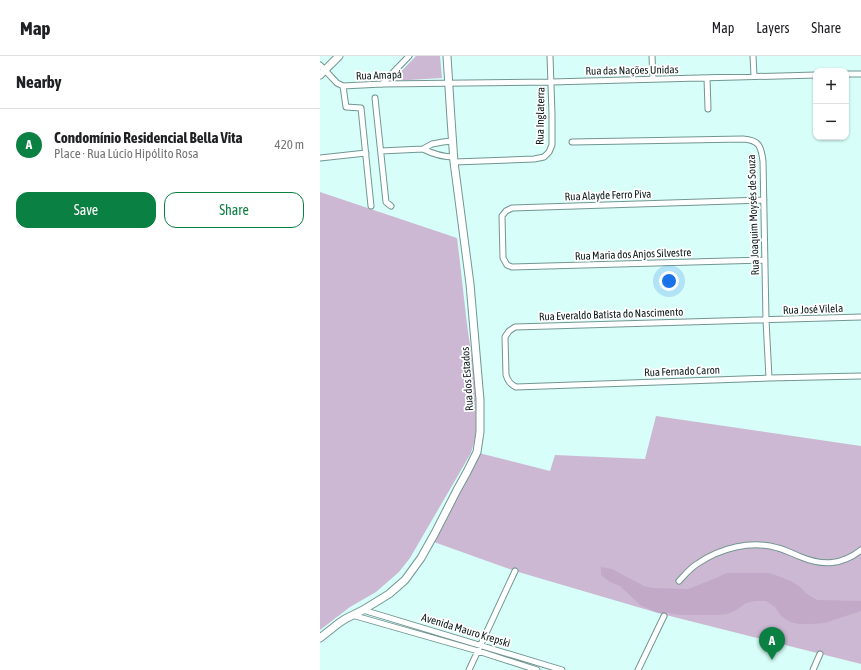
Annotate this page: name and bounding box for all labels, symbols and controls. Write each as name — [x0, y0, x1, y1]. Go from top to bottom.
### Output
text: Map — [20, 17, 51, 39]
text: Map — [712, 20, 734, 36]
text: Layers — [756, 20, 789, 36]
text: Share — [811, 20, 841, 36]
street label: Rua das Nações Unidas — [585, 63, 679, 77]
street label: Rua Amapá — [356, 68, 402, 82]
map controls — [813, 68, 849, 140]
button: + — [813, 68, 849, 104]
text: Nearby — [16, 72, 62, 92]
street label: Rua Inglaterra — [533, 87, 547, 145]
button: − — [813, 104, 849, 140]
text: Condomínio Residencial Bella Vita — [54, 129, 243, 146]
text: A — [26, 137, 32, 152]
text: 420 m — [275, 137, 304, 152]
text: Place · Rua Lúcio Hipólito Rosa — [54, 146, 199, 161]
street label: Rua Joaquim Moysés de Souza — [745, 154, 761, 276]
street label: Rua Alayde Ferro Piva — [565, 187, 651, 203]
button: Save — [16, 192, 156, 228]
button: Share — [164, 192, 304, 228]
street label: Rua Maria dos Anjos Silvestre — [575, 246, 691, 262]
your location — [659, 271, 679, 291]
street label: Rua José Vilela — [783, 302, 843, 316]
street label: Rua Everaldo Batista do Nascimento — [539, 305, 683, 323]
street label: Rua dos Estados — [459, 346, 475, 412]
street label: Rua Fernado Caron — [644, 364, 720, 378]
street label: Avenida Mauro Krepski — [420, 611, 512, 649]
pin: A — [759, 627, 785, 660]

